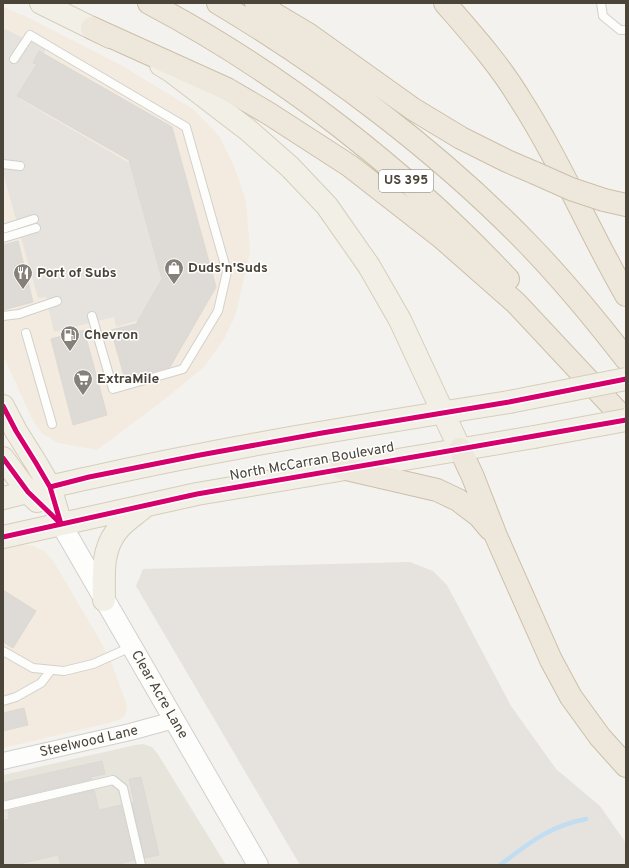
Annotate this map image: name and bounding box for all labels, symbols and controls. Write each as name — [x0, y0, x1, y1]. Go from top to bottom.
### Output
road number: US 395 — [379, 170, 433, 192]
shop icon: Duds'n'Suds — [163, 257, 185, 285]
place label: Duds'n'Suds — [188, 260, 268, 277]
restaurant icon: Port of Subs — [12, 262, 34, 290]
place label: Port of Subs — [37, 265, 117, 282]
fuel station icon: Chevron — [59, 324, 81, 352]
place label: Chevron — [84, 327, 138, 344]
supermarket icon: ExtraMile — [72, 368, 94, 396]
place label: ExtraMile — [97, 371, 159, 388]
street label: North McCarran Boulevard — [228, 439, 396, 485]
street label: Clear Acre Lane — [127, 647, 192, 742]
street label: Steelwood Lane — [38, 722, 140, 761]

